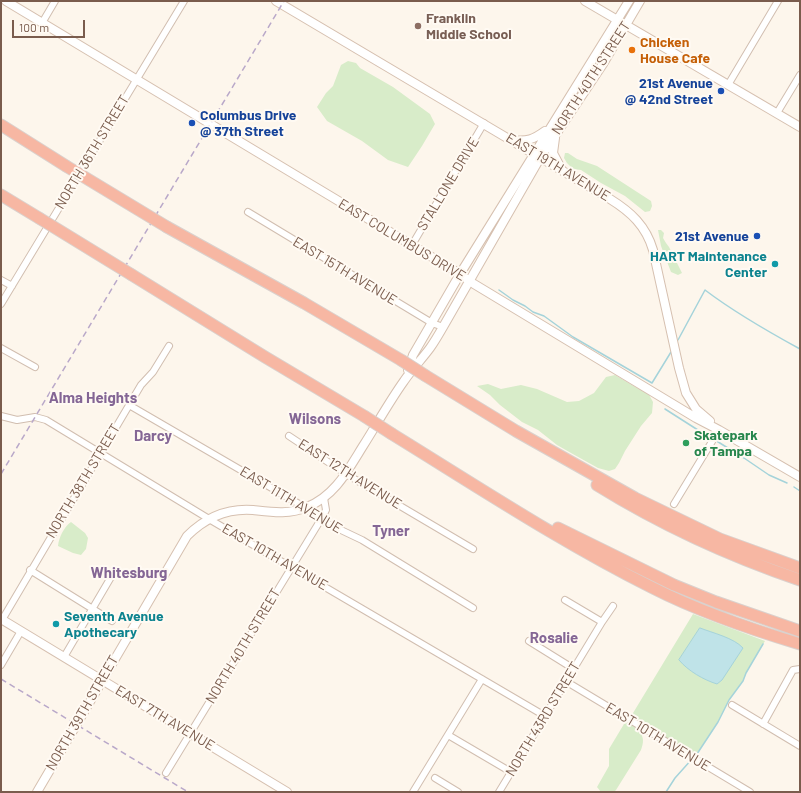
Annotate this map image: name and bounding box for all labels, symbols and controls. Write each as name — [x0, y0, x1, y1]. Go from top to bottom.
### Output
place label: Franklin Middle School — [426, 10, 512, 42]
scale bar — [14, 12, 87, 38]
street label: NORTH 40TH STREET — [548, 18, 634, 138]
text: 100 m — [19, 20, 49, 34]
marker: Franklin Middle School — [413, 21, 423, 31]
place label: Chicken House Cafe — [640, 34, 710, 66]
marker: Chicken House Cafe — [627, 45, 637, 55]
place label: 21st Avenue @ 42nd Street — [625, 75, 713, 108]
marker: 21st Avenue @ 42nd Street — [716, 86, 726, 96]
street label: NORTH 36TH STREET — [51, 92, 133, 212]
place label: Columbus Drive @ 37th Street — [200, 107, 296, 140]
marker: Columbus Drive @ 37th Street — [187, 118, 197, 128]
street label: EAST 19TH AVENUE — [503, 129, 613, 205]
street label: STALLONE DRIVE — [413, 134, 483, 234]
street label: EAST COLUMBUS DRIVE — [335, 195, 469, 285]
place label: 21st Avenue — [675, 228, 749, 244]
marker: 21st Avenue — [752, 231, 762, 241]
street label: EAST 15TH AVENUE — [290, 233, 400, 309]
place label: HART Maintenance Center — [650, 248, 767, 280]
marker: HART Maintenance Center — [770, 259, 780, 269]
district label: Alma Heights — [49, 389, 137, 407]
district label: Wilsons — [289, 410, 341, 428]
street label: NORTH 38TH STREET — [42, 421, 124, 541]
district label: Darcy — [134, 427, 172, 445]
place label: Skatepark of Tampa — [694, 427, 758, 460]
street label: EAST 12TH AVENUE — [295, 435, 405, 513]
marker: Skatepark of Tampa — [681, 438, 691, 448]
street label: EAST 11TH AVENUE — [237, 463, 345, 537]
street label: EAST 10TH AVENUE — [219, 520, 331, 594]
district label: Tyner — [372, 522, 410, 540]
district label: Whitesburg — [91, 564, 167, 582]
street label: NORTH 40TH STREET — [202, 585, 284, 707]
place label: Seventh Avenue Apothecary — [64, 608, 164, 640]
marker: Seventh Avenue Apothecary — [51, 619, 61, 629]
district label: Rosalie — [530, 629, 578, 647]
street label: NORTH 39TH STREET — [42, 652, 122, 774]
street label: NORTH 43RD STREET — [502, 659, 584, 779]
street label: EAST 7TH AVENUE — [112, 682, 218, 754]
street label: EAST 10TH AVENUE — [603, 699, 713, 775]

